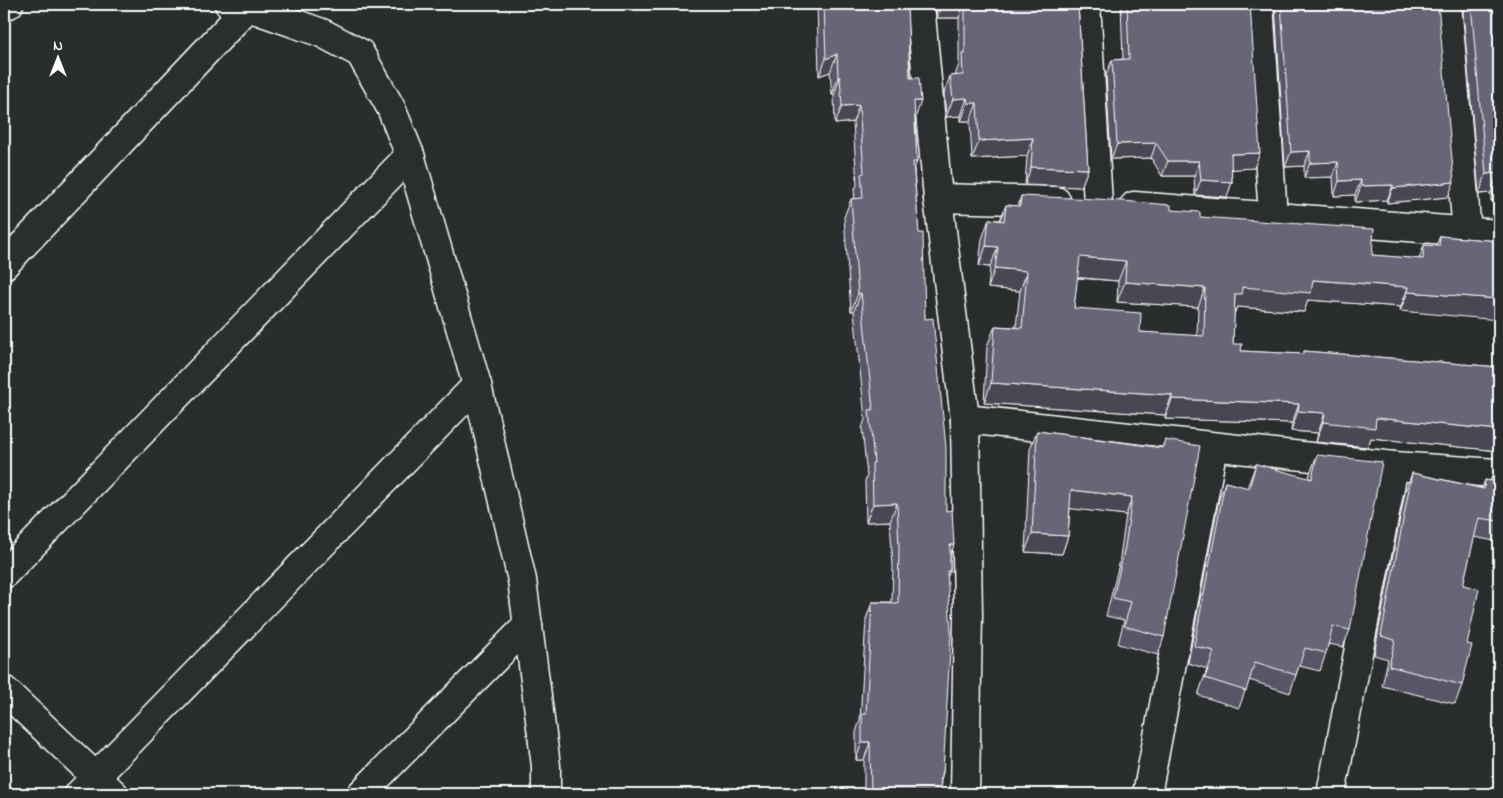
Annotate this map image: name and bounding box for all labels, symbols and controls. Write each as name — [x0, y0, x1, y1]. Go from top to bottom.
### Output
north arrow — [32, 32, 82, 82]
text: N — [53, 36, 63, 57]

